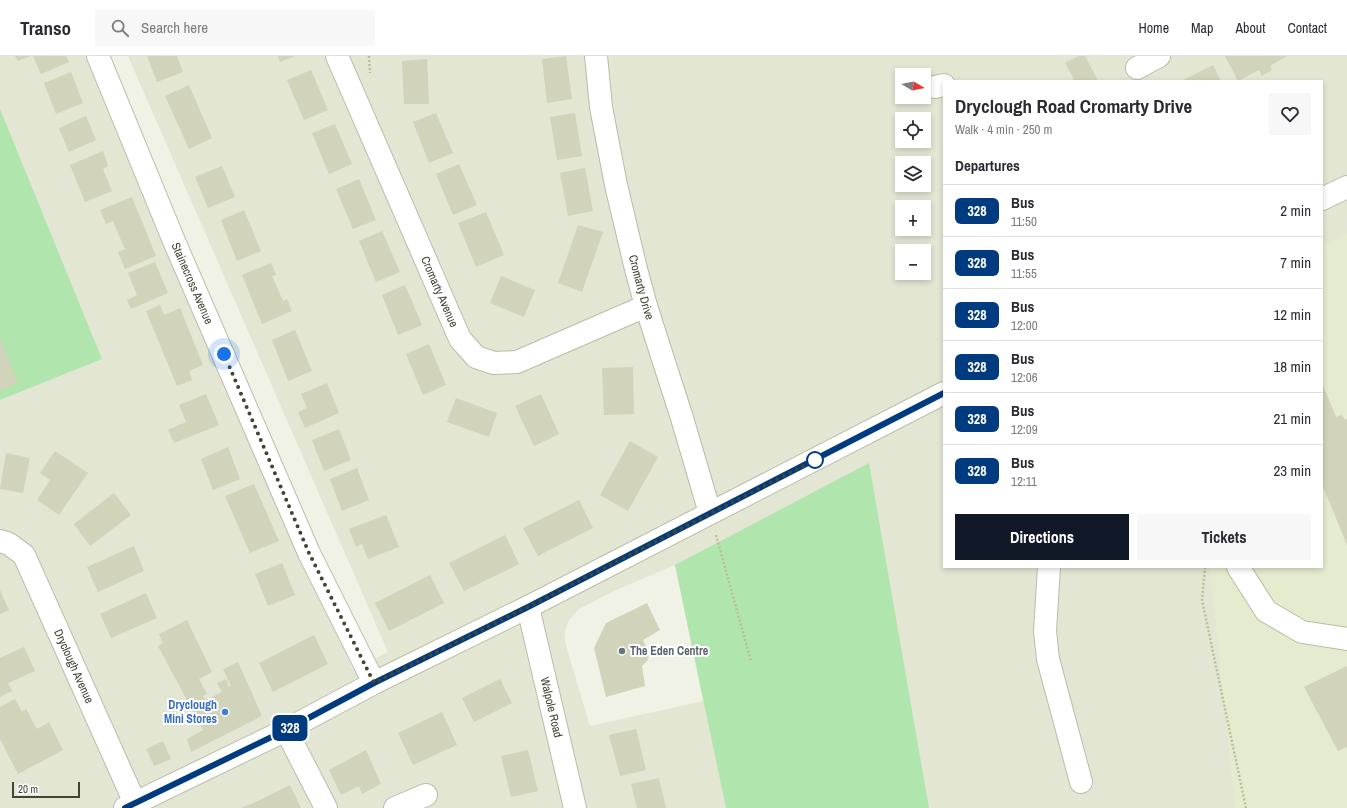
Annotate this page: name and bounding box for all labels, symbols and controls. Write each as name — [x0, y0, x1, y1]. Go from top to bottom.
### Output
search box — [95, 10, 375, 46]
text: Transo — [20, 15, 71, 41]
icon: search — [109, 17, 131, 39]
text: Search here — [141, 17, 208, 38]
text: Home — [1138, 19, 1169, 37]
text: Map — [1191, 19, 1213, 37]
text: About — [1235, 19, 1265, 37]
text: Contact — [1287, 19, 1327, 37]
north arrow — [895, 68, 931, 104]
map controls — [895, 68, 931, 280]
text: Dryclough Road Cromarty Drive — [955, 93, 1192, 119]
button: heart — [1269, 93, 1311, 135]
button: locate — [895, 112, 931, 148]
text: Walk · 4 min · 250 m — [955, 121, 1052, 138]
text: Departures — [955, 155, 1020, 176]
button: layers — [895, 156, 931, 192]
text: Bus — [1011, 192, 1034, 213]
button: + — [895, 200, 931, 236]
text: 2 min — [1280, 200, 1311, 221]
text: 328 — [967, 202, 987, 220]
text: 11:50 — [1011, 213, 1037, 230]
street label: Stainecross Avenue — [168, 240, 217, 327]
button: − — [895, 244, 931, 280]
text: Bus — [1011, 244, 1034, 265]
text: 7 min — [1280, 252, 1311, 273]
street label: Cromarty Drive — [625, 253, 658, 322]
street label: Cromarty Avenue — [417, 254, 462, 330]
text: 328 — [967, 254, 987, 272]
text: 11:55 — [1011, 265, 1037, 282]
text: Bus — [1011, 296, 1034, 317]
text: 12 min — [1273, 304, 1311, 325]
text: 328 — [967, 306, 987, 324]
text: 12:00 — [1011, 317, 1038, 334]
your location — [214, 344, 234, 364]
text: Bus — [1011, 348, 1034, 369]
text: 18 min — [1273, 356, 1311, 377]
text: 328 — [967, 358, 987, 376]
text: 12:06 — [1011, 369, 1038, 386]
text: Bus — [1011, 400, 1034, 421]
text: 21 min — [1273, 408, 1311, 429]
text: 328 — [967, 410, 987, 428]
text: 12:09 — [1011, 421, 1038, 438]
unlabelled marker — [806, 451, 824, 469]
text: Bus — [1011, 452, 1034, 473]
text: 23 min — [1273, 460, 1311, 481]
text: 328 — [967, 462, 987, 480]
text: 12:11 — [1011, 473, 1037, 490]
button: Directions — [955, 514, 1129, 560]
button: Tickets — [1137, 514, 1311, 560]
street label: Dryclough Avenue — [50, 627, 97, 706]
place label: The Eden Centre — [630, 643, 709, 659]
marker: The Eden Centre — [617, 646, 627, 656]
street label: Walpole Road — [537, 676, 566, 739]
place label: Dryclough Mini Stores — [164, 697, 218, 727]
marker: Dryclough Mini Stores — [220, 707, 230, 717]
line badge: 328 — [267, 715, 313, 741]
text: 328 — [280, 719, 300, 737]
scale bar — [12, 780, 80, 799]
text: 20 m — [18, 782, 38, 796]

